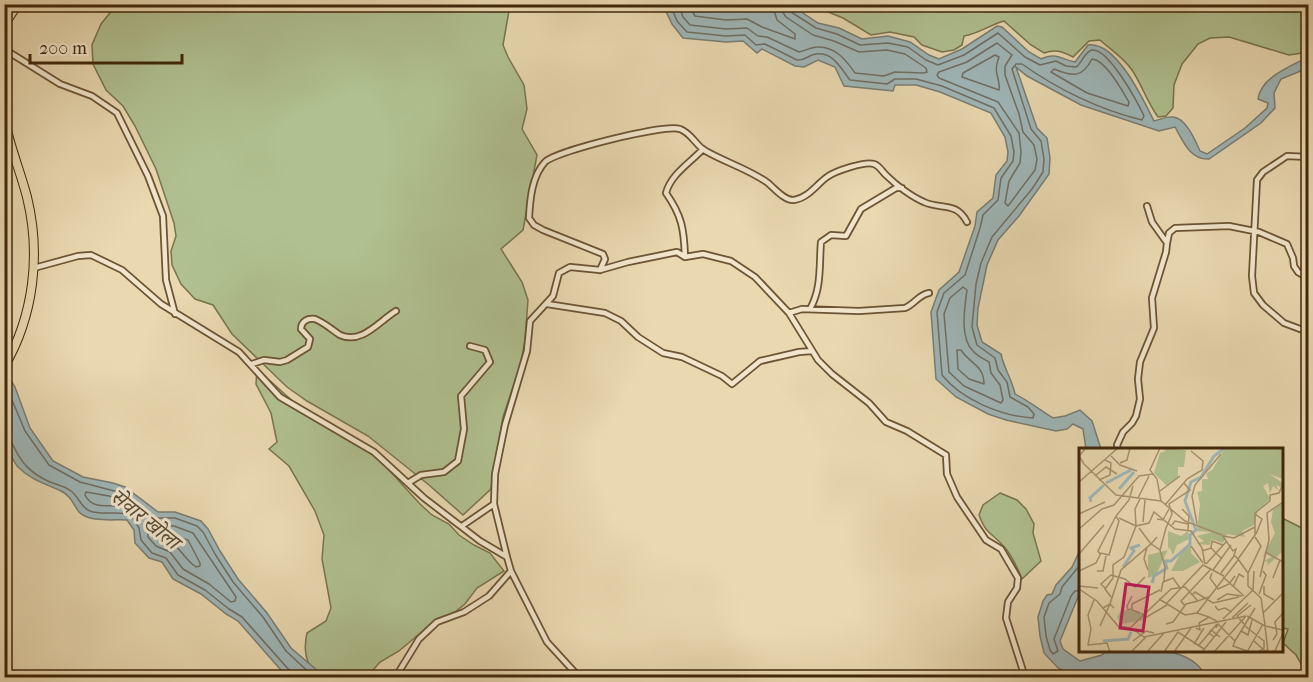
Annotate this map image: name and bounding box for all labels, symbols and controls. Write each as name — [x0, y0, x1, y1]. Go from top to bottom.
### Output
scale bar — [30, 27, 182, 65]
text: 200 m — [39, 38, 87, 59]
inset map — [1079, 448, 1283, 652]
water label: सेवार खोला — [106, 484, 187, 556]

